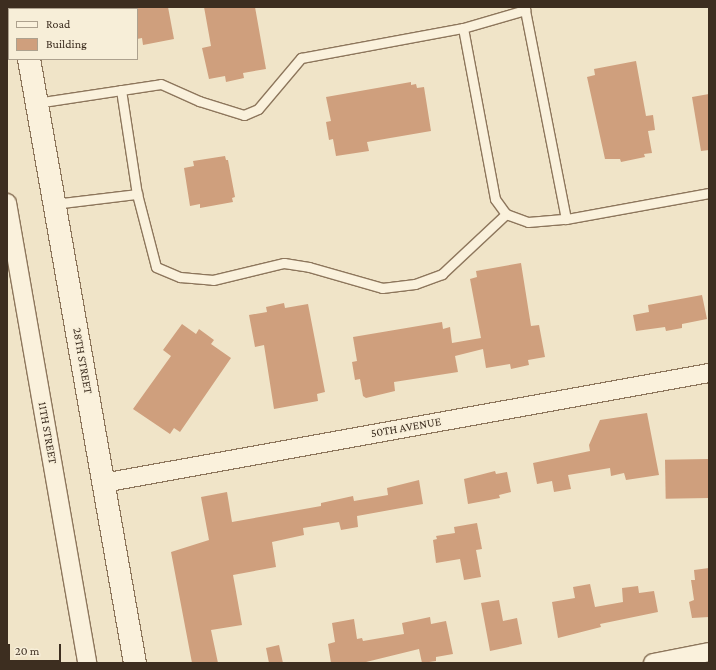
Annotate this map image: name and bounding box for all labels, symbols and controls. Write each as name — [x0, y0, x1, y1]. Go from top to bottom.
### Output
legend — [8, 8, 138, 60]
text: Road — [46, 17, 70, 31]
text: Building — [46, 37, 87, 51]
street label: 28TH STREET — [69, 327, 95, 395]
street label: 11TH STREET — [34, 401, 60, 465]
street label: 50TH AVENUE — [370, 415, 442, 441]
scale bar — [10, 636, 63, 662]
text: 20 m — [15, 644, 39, 658]

